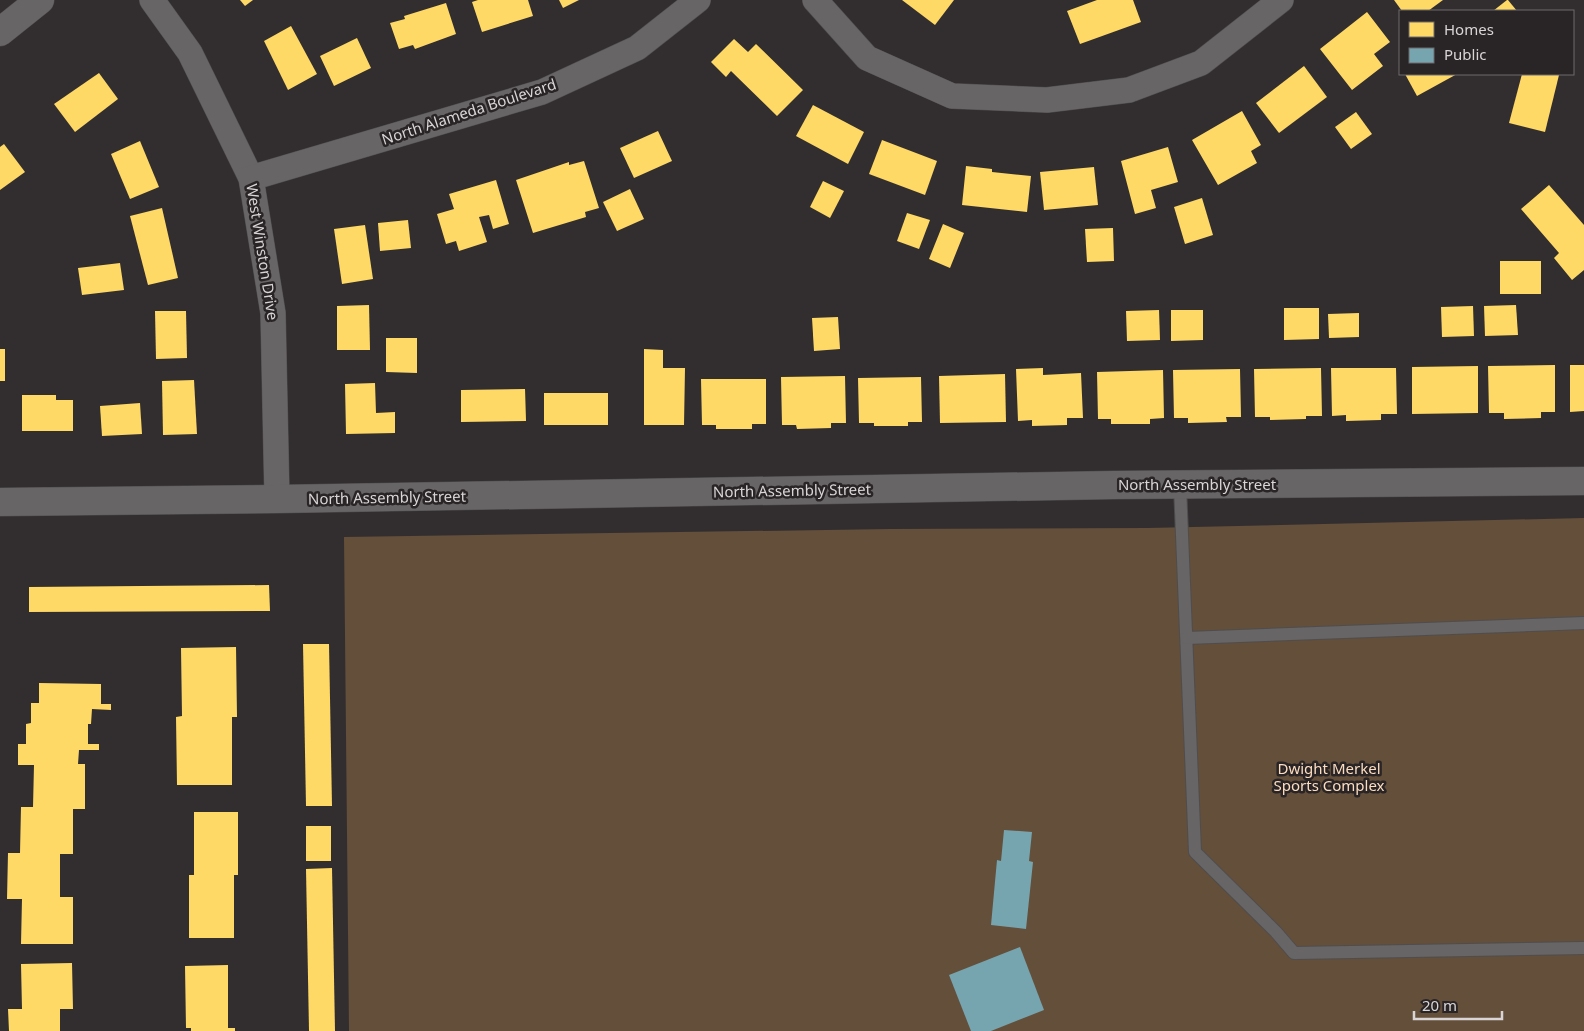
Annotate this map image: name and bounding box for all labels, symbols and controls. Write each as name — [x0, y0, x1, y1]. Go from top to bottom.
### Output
legend — [1399, 10, 1574, 75]
text: Homes — [1444, 19, 1494, 39]
text: Public — [1444, 44, 1487, 64]
street label: North Alameda Boulevard — [379, 73, 559, 149]
street label: West Winston Drive — [242, 182, 284, 321]
street label: North Assembly Street — [1118, 474, 1277, 494]
street label: North Assembly Street — [713, 479, 872, 501]
street label: North Assembly Street — [308, 486, 467, 508]
park label: Dwight Merkel Sports Complex — [1273, 758, 1385, 795]
scale bar — [1414, 988, 1502, 1020]
text: 20 m — [1422, 995, 1457, 1015]

